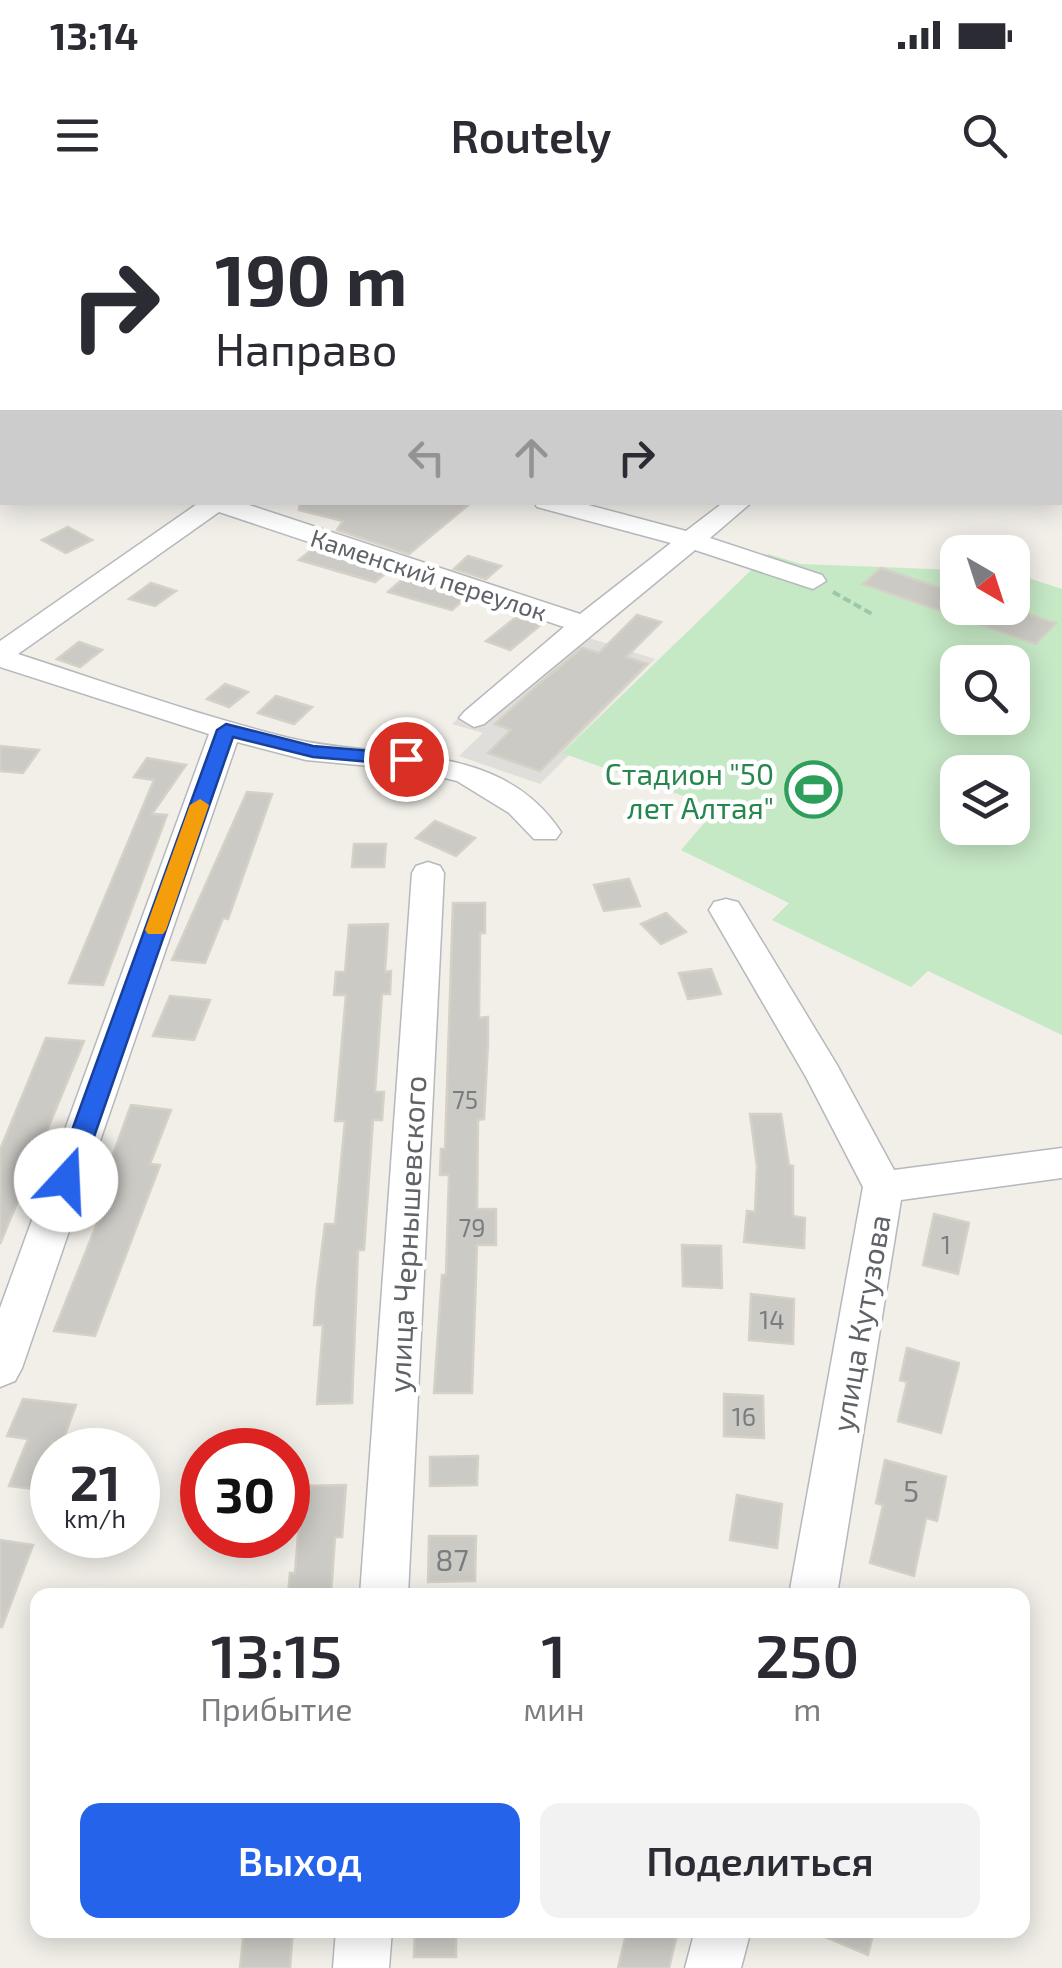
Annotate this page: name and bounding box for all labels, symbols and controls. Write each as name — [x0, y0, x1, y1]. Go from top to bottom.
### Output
text: 13:14 — [50, 12, 138, 58]
icon: menu — [50, 108, 105, 163]
text: Routely — [450, 108, 612, 162]
icon: search — [957, 108, 1012, 163]
text: 190 m — [215, 236, 408, 320]
icon: right — [50, 240, 180, 370]
text: Направо — [215, 321, 397, 375]
icon: left — [399, 430, 454, 485]
icon: ahead — [504, 430, 559, 485]
icon: right — [609, 430, 664, 485]
street label: Каменский переулок — [307, 522, 551, 627]
north arrow — [940, 535, 1030, 625]
map controls — [940, 535, 1030, 845]
button: search — [940, 645, 1030, 735]
pin — [364, 717, 449, 802]
icon: arrive — [379, 732, 434, 787]
place label: Стадион "50 лет Алтая" — [605, 755, 774, 825]
button: layers — [940, 755, 1030, 845]
sports icon: Стадион "50 лет Алтая" — [783, 760, 843, 820]
street label: улица Чернышевского — [380, 1074, 433, 1394]
house number: 75 — [452, 1084, 478, 1114]
position arrow — [14, 1128, 118, 1232]
house number: 79 — [458, 1212, 486, 1242]
street label: улица Кутузова — [823, 1212, 898, 1435]
house number: 1 — [941, 1229, 951, 1259]
house number: 14 — [759, 1304, 785, 1334]
house number: 16 — [732, 1401, 756, 1431]
speed limit sign: 30 — [180, 1428, 310, 1558]
text: 21 — [70, 1451, 120, 1511]
house number: 5 — [903, 1472, 919, 1508]
text: km/h — [64, 1503, 126, 1533]
house number: 87 — [435, 1541, 469, 1577]
text: 13:15 — [211, 1618, 342, 1690]
text: 1 — [541, 1618, 566, 1690]
text: 250 — [755, 1618, 859, 1690]
text: Прибытие — [201, 1689, 353, 1727]
text: мин — [523, 1689, 585, 1727]
text: m — [793, 1689, 821, 1727]
button: Выход — [80, 1803, 520, 1918]
button: Поделиться — [540, 1803, 980, 1918]

